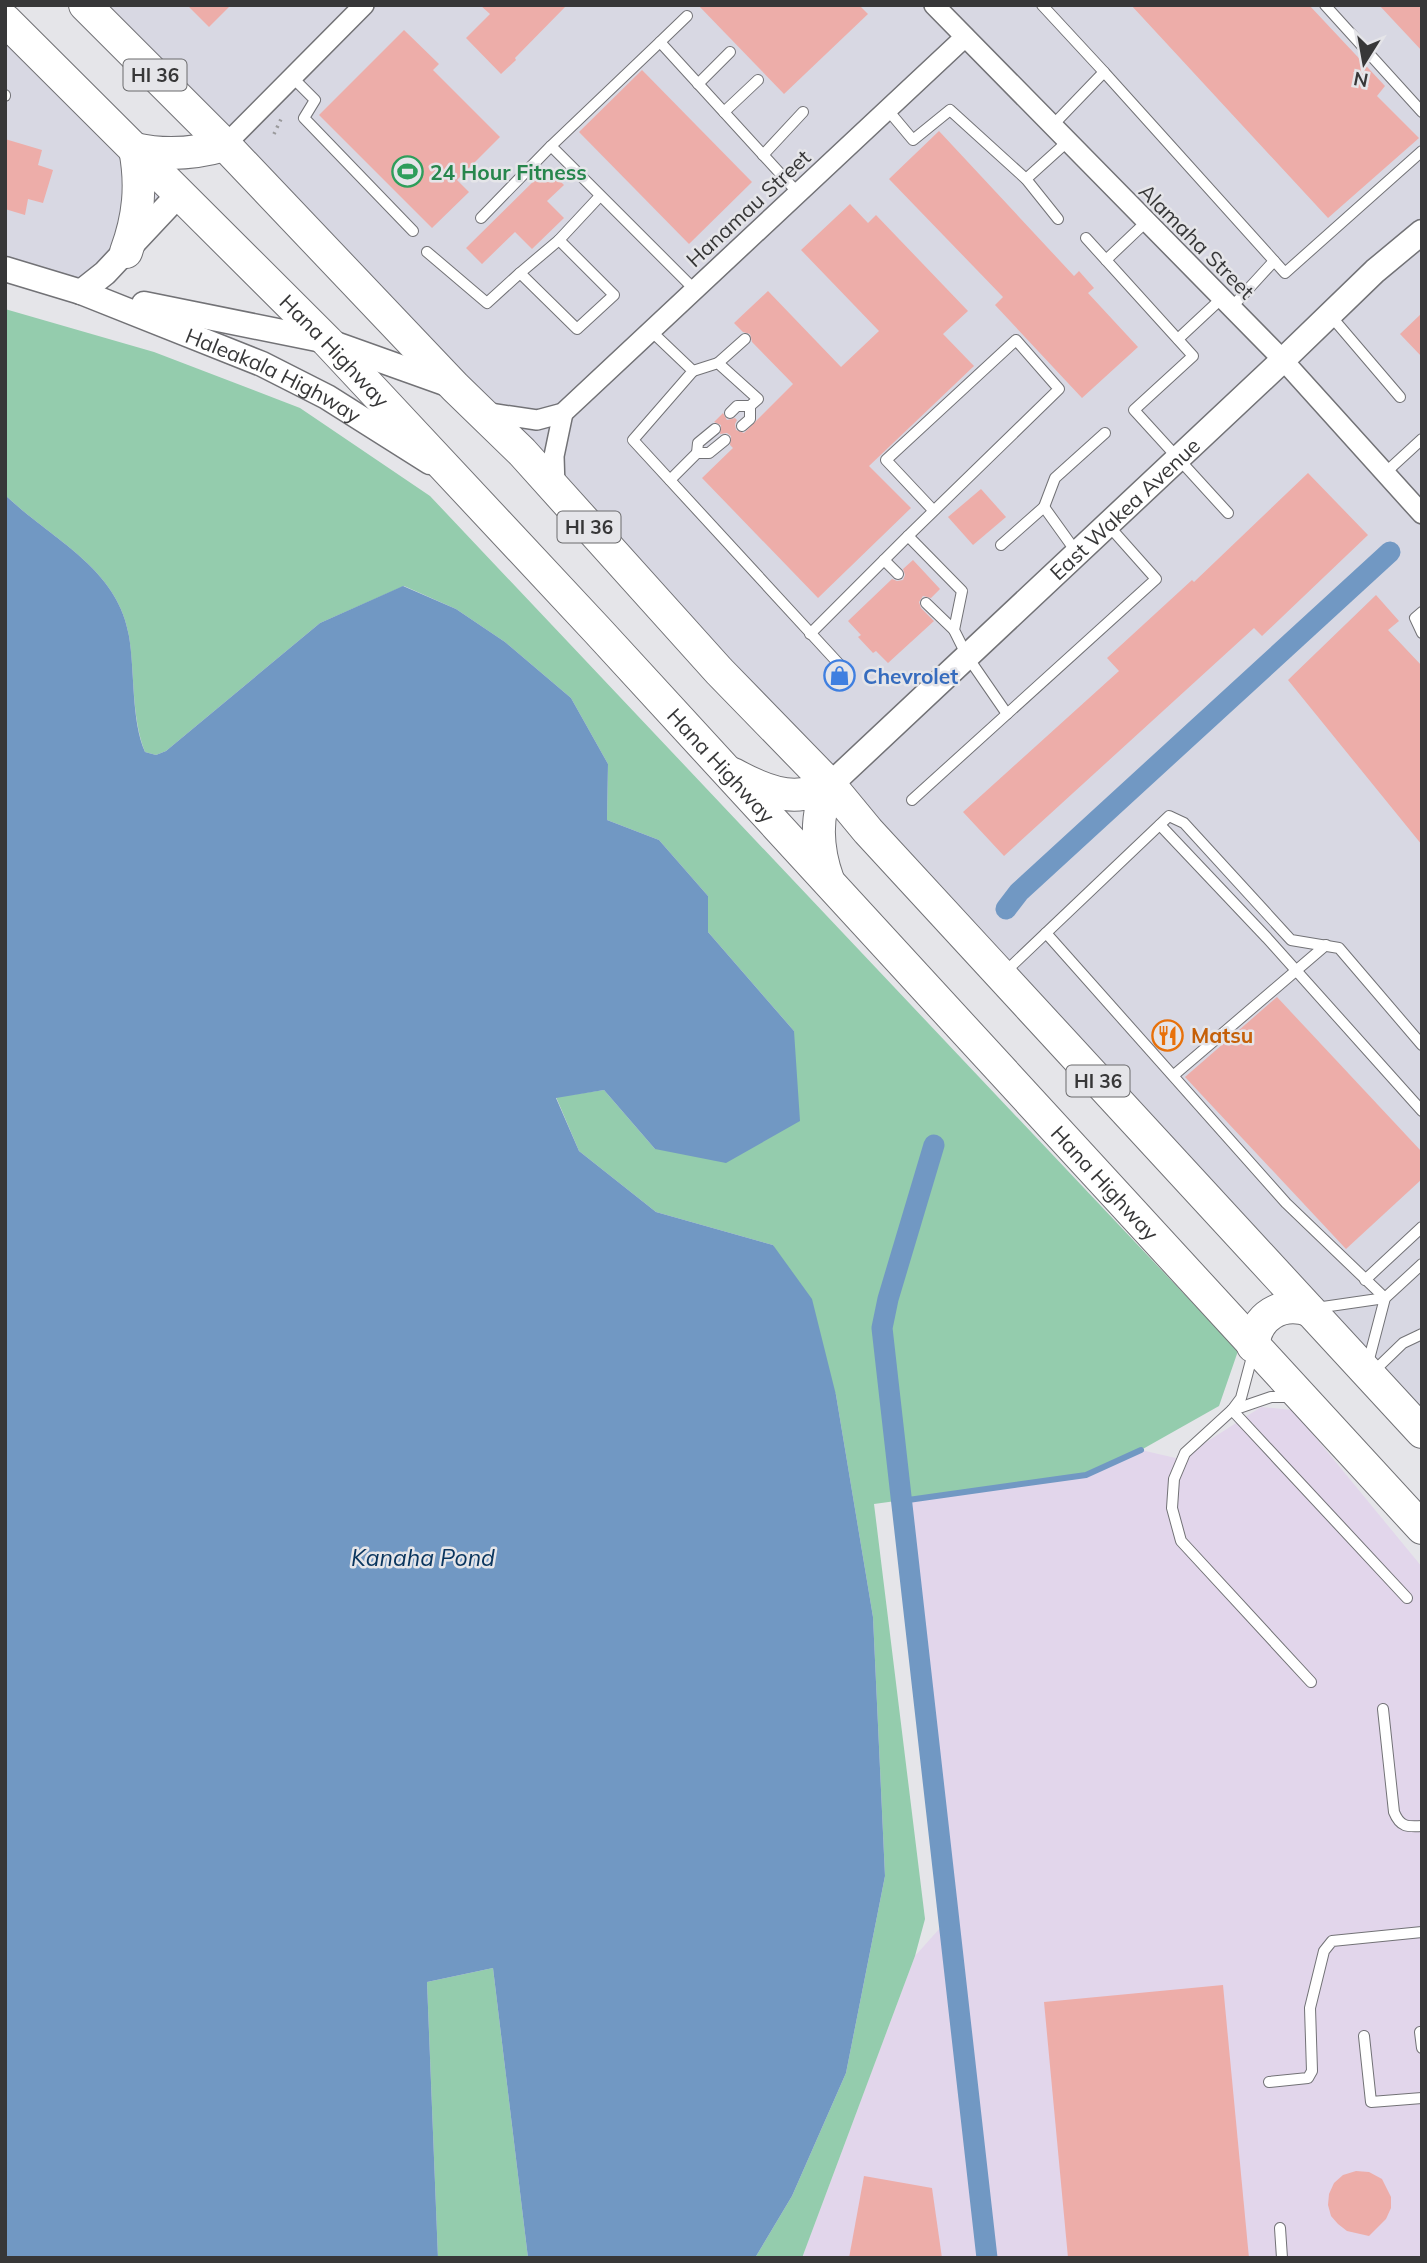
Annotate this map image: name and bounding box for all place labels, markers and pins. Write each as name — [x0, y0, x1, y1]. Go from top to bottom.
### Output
sports icon: 24 Hour Fitness — [390, 155, 424, 189]
place label: 24 Hour Fitness — [430, 159, 587, 185]
shop icon: Chevrolet — [823, 659, 857, 693]
place label: Chevrolet — [863, 663, 958, 689]
restaurant icon: Matsu — [1151, 1018, 1185, 1052]
place label: Matsu — [1191, 1022, 1253, 1048]

